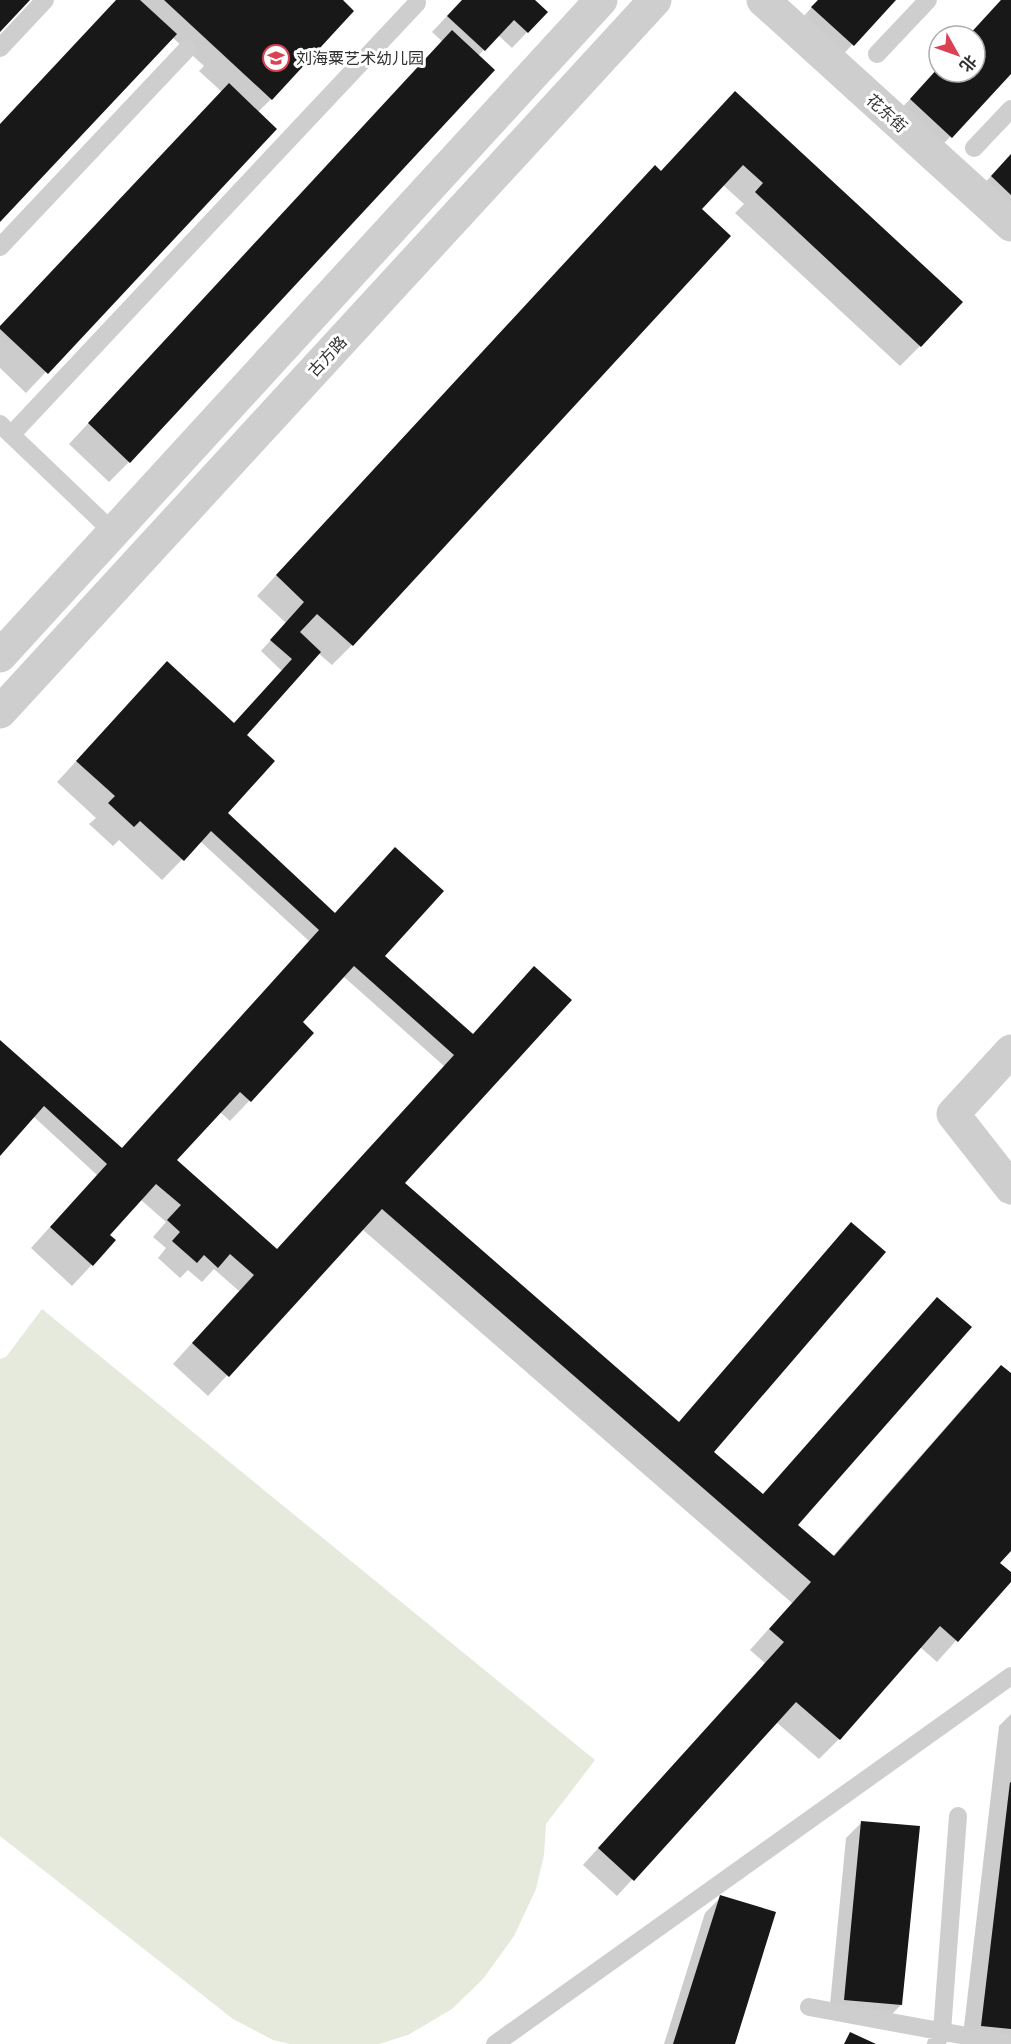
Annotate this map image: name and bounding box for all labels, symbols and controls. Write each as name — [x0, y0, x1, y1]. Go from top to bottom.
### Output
north arrow — [927, 24, 987, 84]
school or university icon: 刘海粟艺术幼儿园 — [261, 43, 291, 73]
place label: 刘海粟艺术幼儿园 — [296, 47, 424, 69]
text: 北 — [955, 50, 982, 77]
street label: 花东街 — [862, 89, 912, 137]
street label: 古方路 — [303, 331, 351, 381]

